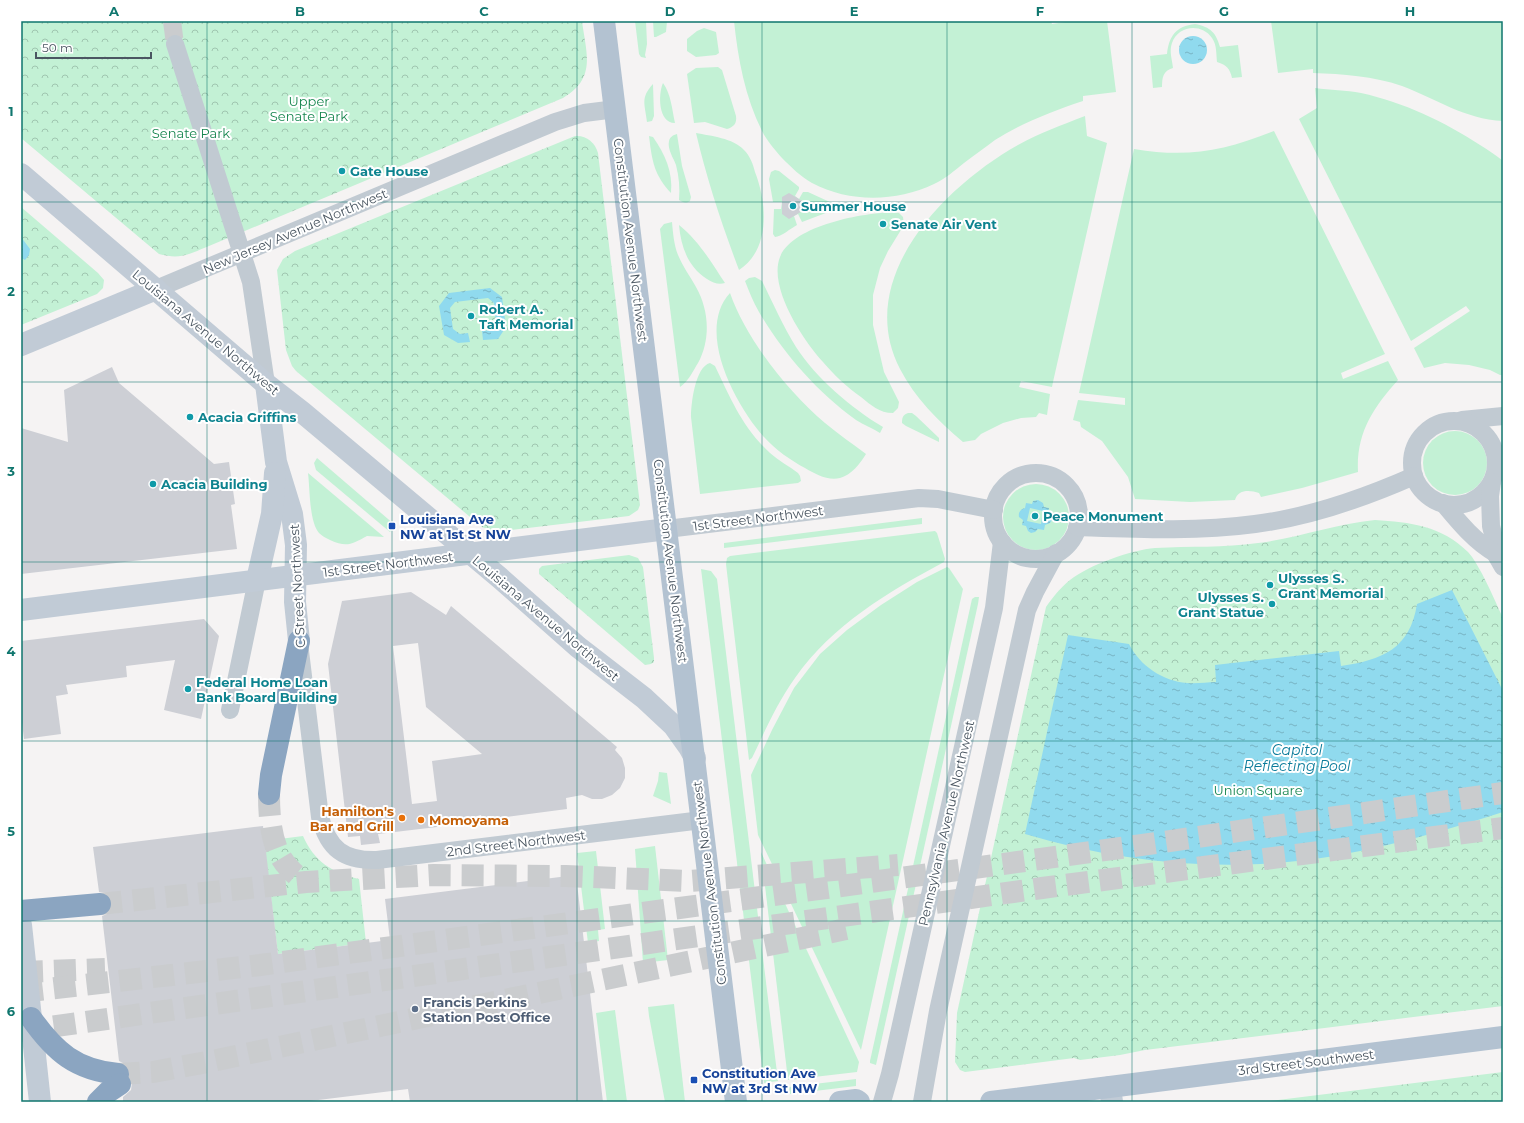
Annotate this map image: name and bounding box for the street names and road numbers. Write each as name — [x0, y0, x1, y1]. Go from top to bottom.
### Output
street label: Constitution Avenue Northwest — [611, 137, 651, 343]
street label: New Jersey Avenue Northwest — [201, 185, 389, 277]
street label: Louisiana Avenue Northwest — [129, 266, 283, 398]
street label: Constitution Avenue Northwest — [651, 458, 691, 664]
street label: 1st Street Northwest — [692, 502, 824, 534]
street label: C Street Northwest — [286, 524, 308, 648]
street label: 1st Street Northwest — [322, 548, 454, 580]
street label: Louisiana Avenue Northwest — [469, 552, 623, 684]
street label: Pennsylvania Avenue Northwest — [915, 719, 977, 927]
street label: Constitution Avenue Northwest — [689, 780, 729, 986]
street label: 2nd Street Northwest — [446, 827, 586, 859]
street label: 3rd Street Southwest — [1237, 1046, 1375, 1078]

